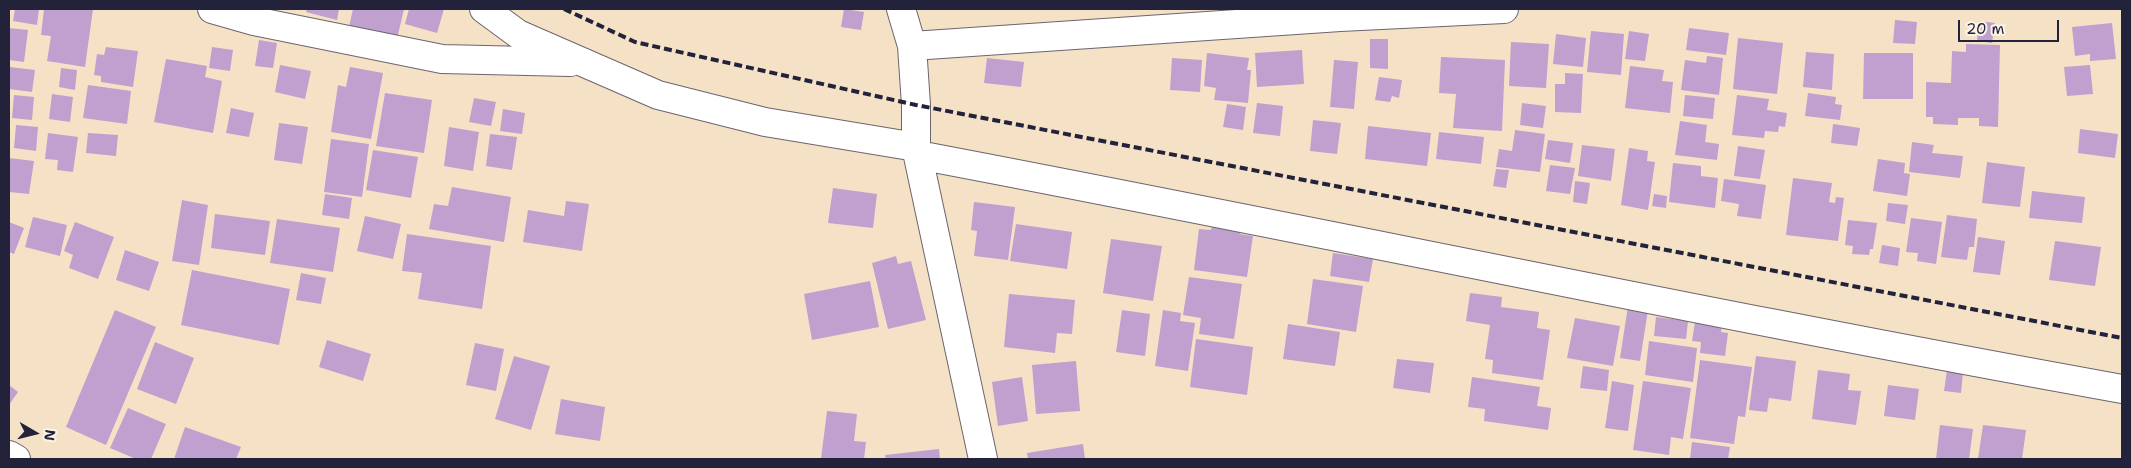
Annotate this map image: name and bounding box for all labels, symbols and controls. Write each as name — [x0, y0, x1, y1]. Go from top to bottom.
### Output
scale bar — [1961, 10, 2062, 42]
text: 20 m — [1966, 19, 2005, 39]
north arrow — [10, 408, 60, 458]
text: N — [40, 428, 60, 442]

